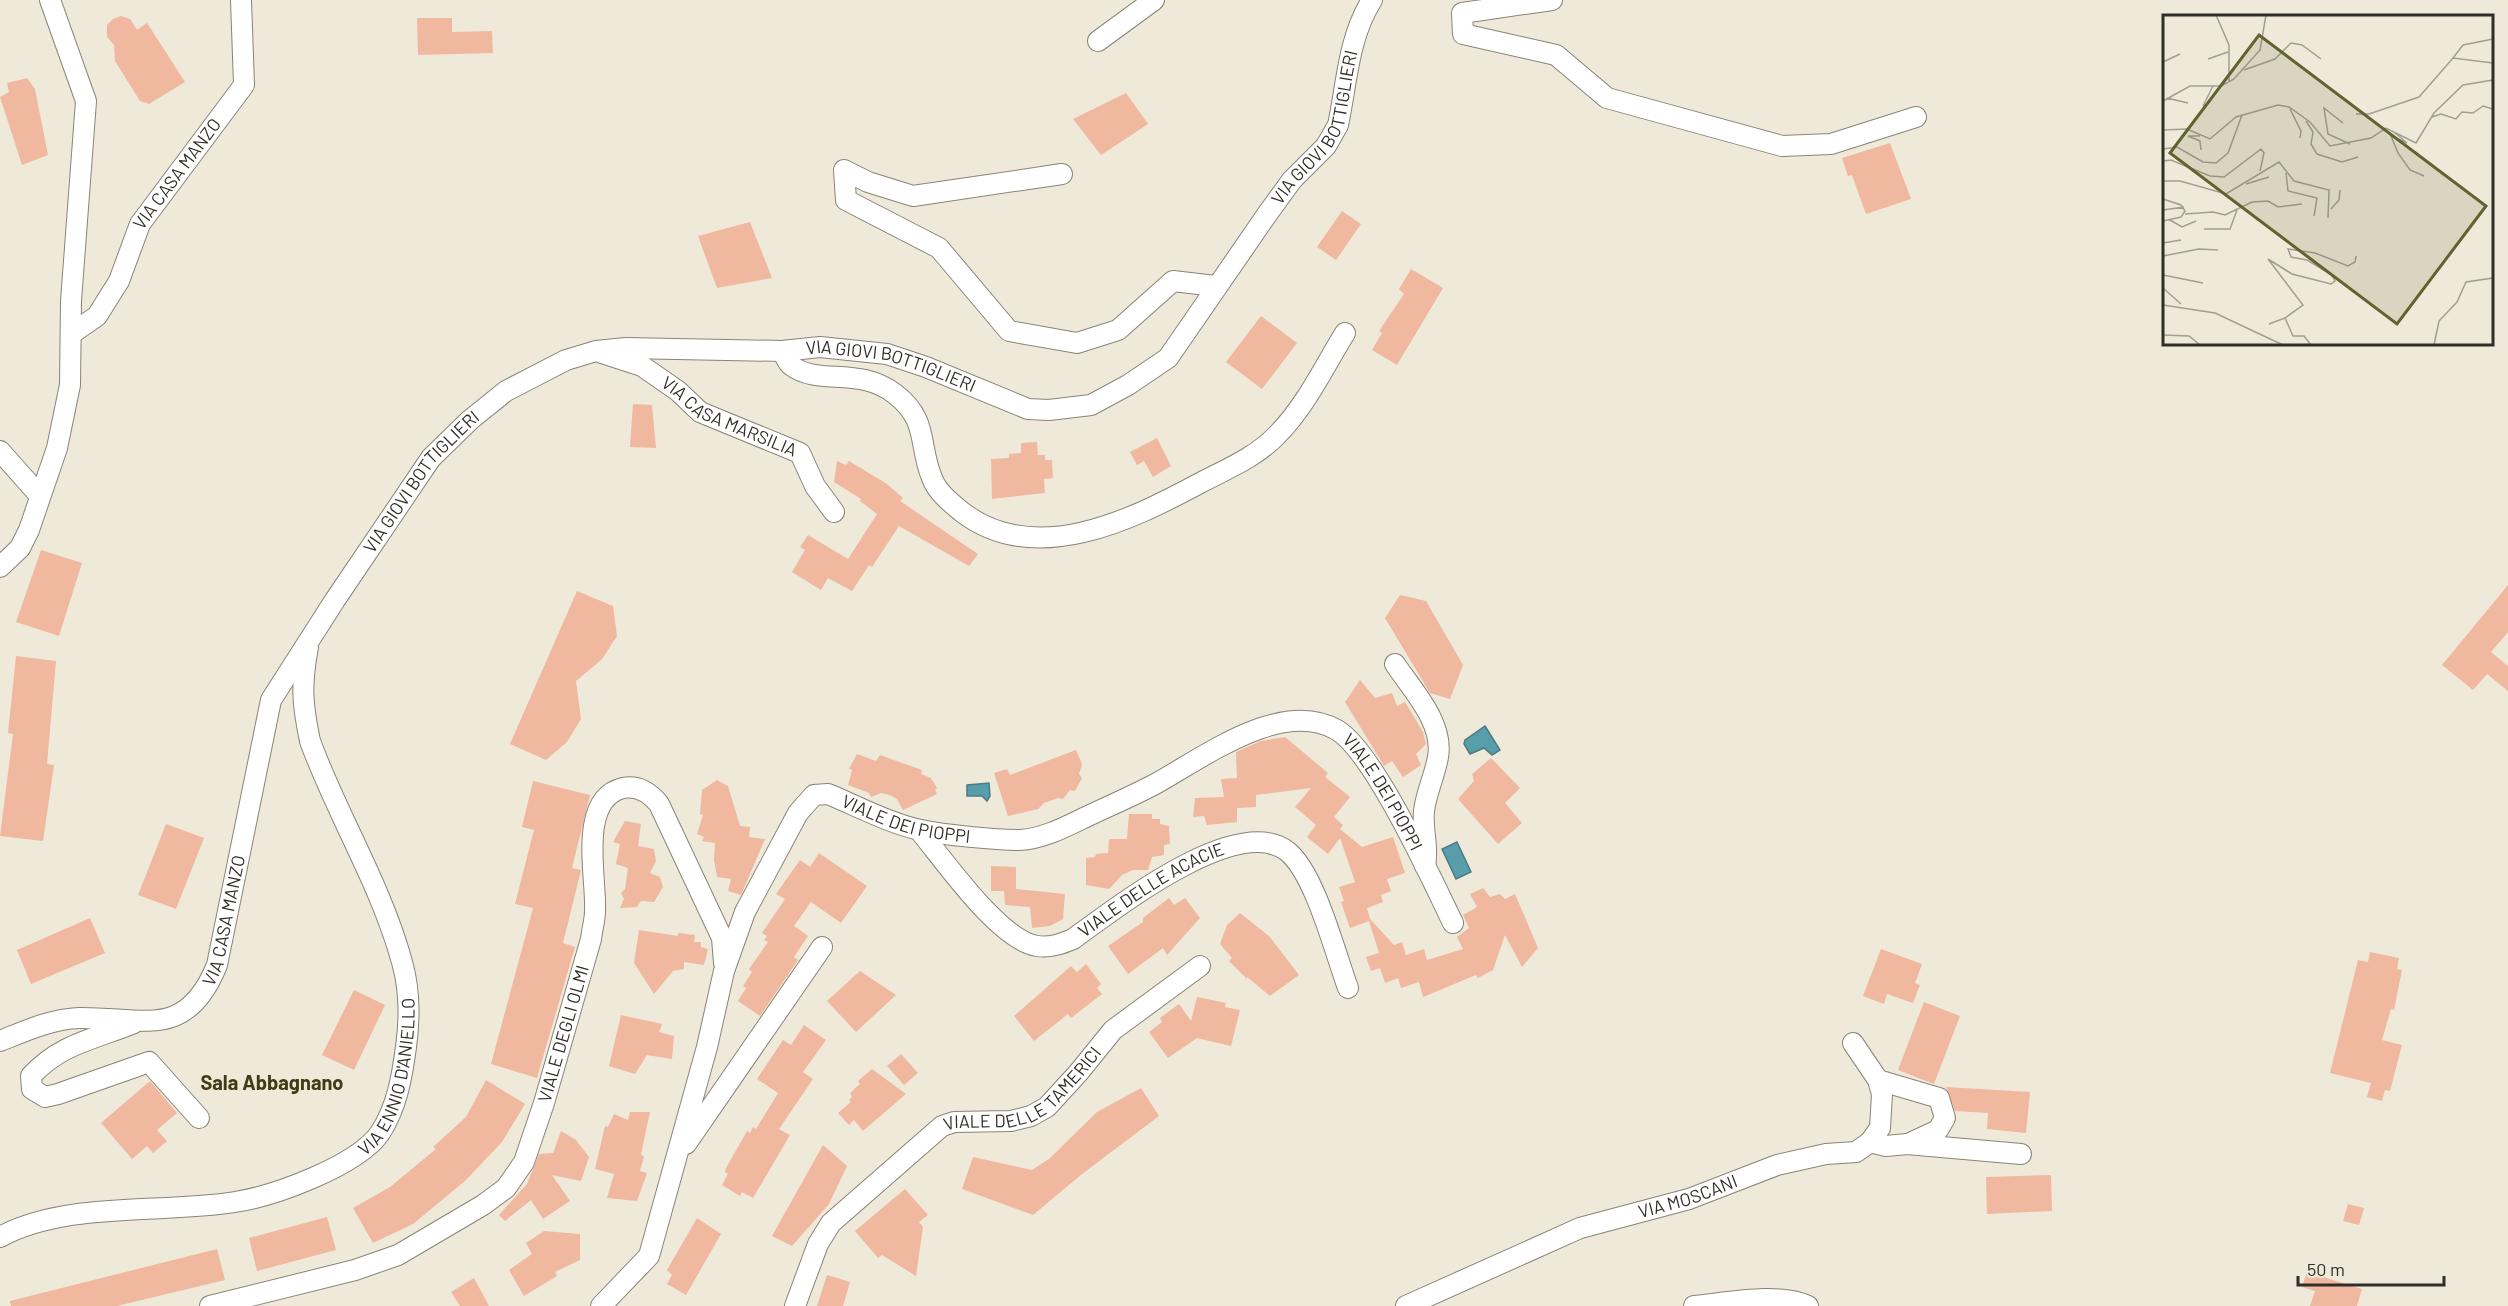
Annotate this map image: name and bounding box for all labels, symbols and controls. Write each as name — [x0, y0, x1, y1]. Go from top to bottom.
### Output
inset map — [2163, 15, 2493, 345]
street label: VIA GIOVI BOTTIGLIERI — [1266, 48, 1361, 208]
street label: VIA CASA MANZO — [128, 114, 225, 233]
street label: VIA GIOVI BOTTIGLIERI — [805, 335, 979, 396]
street label: VIA CASA MARSILIA — [658, 371, 801, 461]
street label: VIA GIOVI BOTTIGLIERI — [358, 405, 483, 557]
street label: VIALE DEI PIOPPI — [1339, 728, 1428, 854]
street label: VIALE DEI PIOPPI — [839, 789, 972, 847]
street label: VIALE DELLE ACACIE — [1073, 837, 1227, 942]
street label: VIA CASA MANZO — [197, 853, 249, 989]
street label: VIALE DEGLI OLMI — [533, 963, 593, 1105]
street label: VIA ENNIO D'ANIELLO — [353, 997, 419, 1160]
street label: VIALE DELLE TAMERICI — [940, 1042, 1105, 1135]
district label: Sala Abbagnano — [200, 1070, 344, 1094]
street label: VIA MOSCANI — [1636, 1169, 1740, 1222]
scale bar — [2298, 1249, 2444, 1287]
text: 50 m — [2307, 1258, 2345, 1280]

